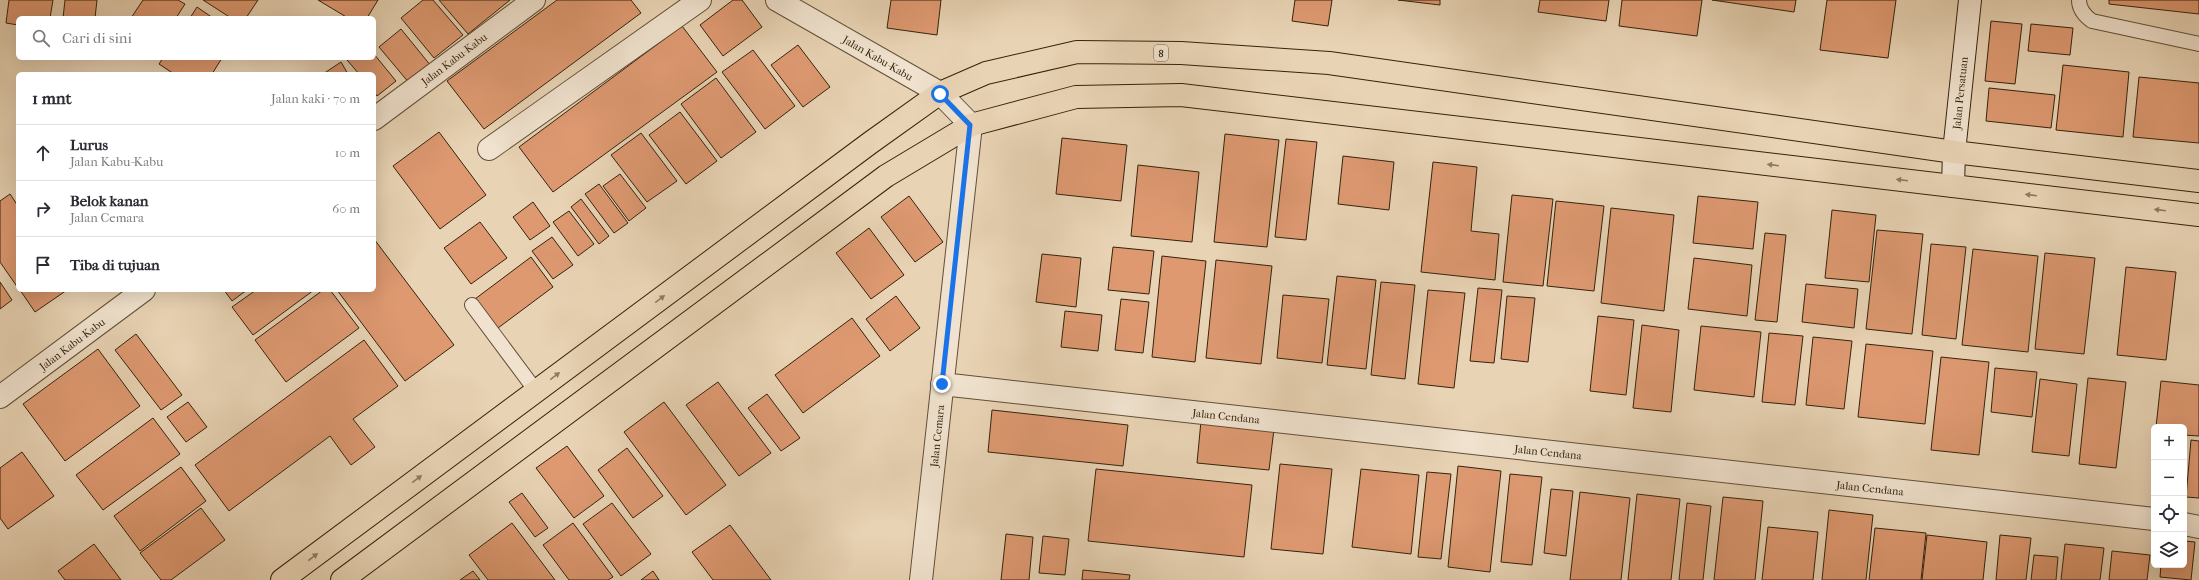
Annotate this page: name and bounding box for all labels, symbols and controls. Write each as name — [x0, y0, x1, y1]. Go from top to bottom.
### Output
search box — [16, 16, 376, 60]
icon: search — [30, 27, 52, 49]
text: Cari di sini — [62, 29, 132, 47]
street label: Jalan Kabu-Kabu — [418, 30, 490, 89]
street label: Jalan Kabu-Kabu — [839, 33, 916, 84]
road number: 8 — [1154, 45, 1168, 61]
street label: Jalan Persatuan — [1950, 55, 1971, 131]
route start — [931, 85, 949, 103]
text: 1 mnt — [32, 88, 72, 108]
text: Jalan kaki · 70 m — [271, 91, 360, 106]
text: Lurus — [70, 136, 108, 154]
icon: ahead — [32, 142, 54, 164]
text: 10 m — [335, 145, 360, 160]
text: Jalan Kabu-Kabu — [70, 154, 163, 169]
one-way arrow — [1767, 161, 1779, 168]
one-way arrow — [1896, 177, 1908, 183]
text: Belok kanan — [70, 192, 149, 210]
one-way arrow — [2025, 192, 2037, 198]
icon: right — [32, 198, 54, 220]
text: 60 m — [332, 201, 360, 216]
one-way arrow — [2154, 207, 2166, 213]
text: Jalan Cemara — [70, 210, 144, 225]
icon: arrive — [32, 254, 54, 276]
text: Tiba di tujuan — [70, 256, 160, 274]
one-way arrow — [654, 294, 665, 303]
street label: Jalan Kabu-Kabu — [36, 315, 108, 374]
one-way arrow — [550, 372, 561, 380]
route end — [933, 375, 951, 393]
street label: Jalan Cemara — [928, 403, 947, 469]
street label: Jalan Cendana — [1191, 406, 1261, 427]
map controls — [2151, 424, 2187, 568]
button: + — [2151, 424, 2187, 460]
street label: Jalan Cendana — [1513, 442, 1583, 463]
button: − — [2151, 460, 2187, 496]
one-way arrow — [412, 475, 423, 483]
street label: Jalan Cendana — [1835, 478, 1905, 499]
button: locate — [2151, 496, 2187, 532]
button: layers — [2151, 532, 2187, 568]
one-way arrow — [308, 552, 319, 561]

